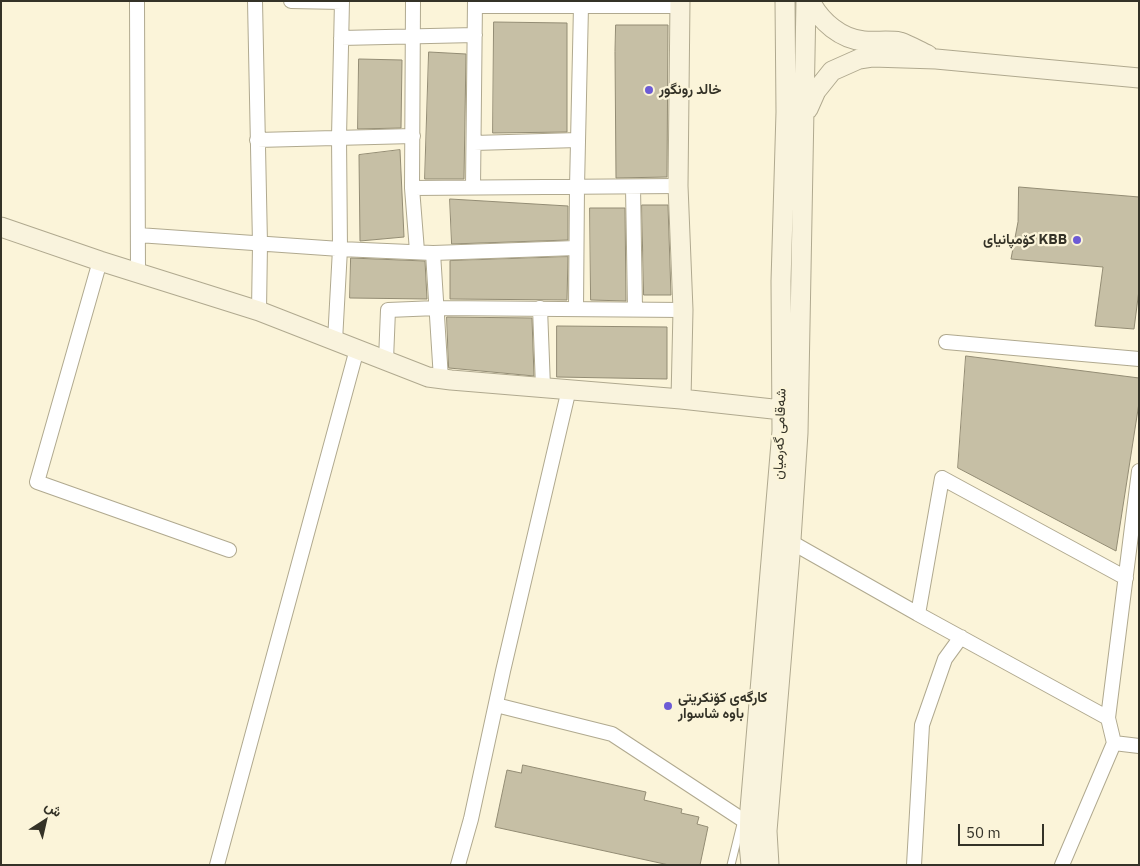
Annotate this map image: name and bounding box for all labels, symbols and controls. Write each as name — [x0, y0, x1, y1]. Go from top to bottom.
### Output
place label: خالد رونگور — [659, 82, 722, 98]
marker: خالد رونگور — [643, 84, 655, 96]
place label: کۆمپانیای KBB — [983, 232, 1067, 248]
marker: کۆمپانیای KBB — [1071, 234, 1083, 246]
street label: شەقامی گەرمیان — [770, 388, 790, 480]
place label: کارگەی کۆنکریتی باوە شاسوار — [678, 690, 767, 722]
marker: کارگەی کۆنکریتی باوە شاسوار — [662, 700, 674, 712]
north arrow — [20, 796, 70, 846]
text: ش — [42, 797, 66, 821]
scale bar — [960, 814, 1046, 846]
text: 50 m — [966, 823, 1001, 842]

